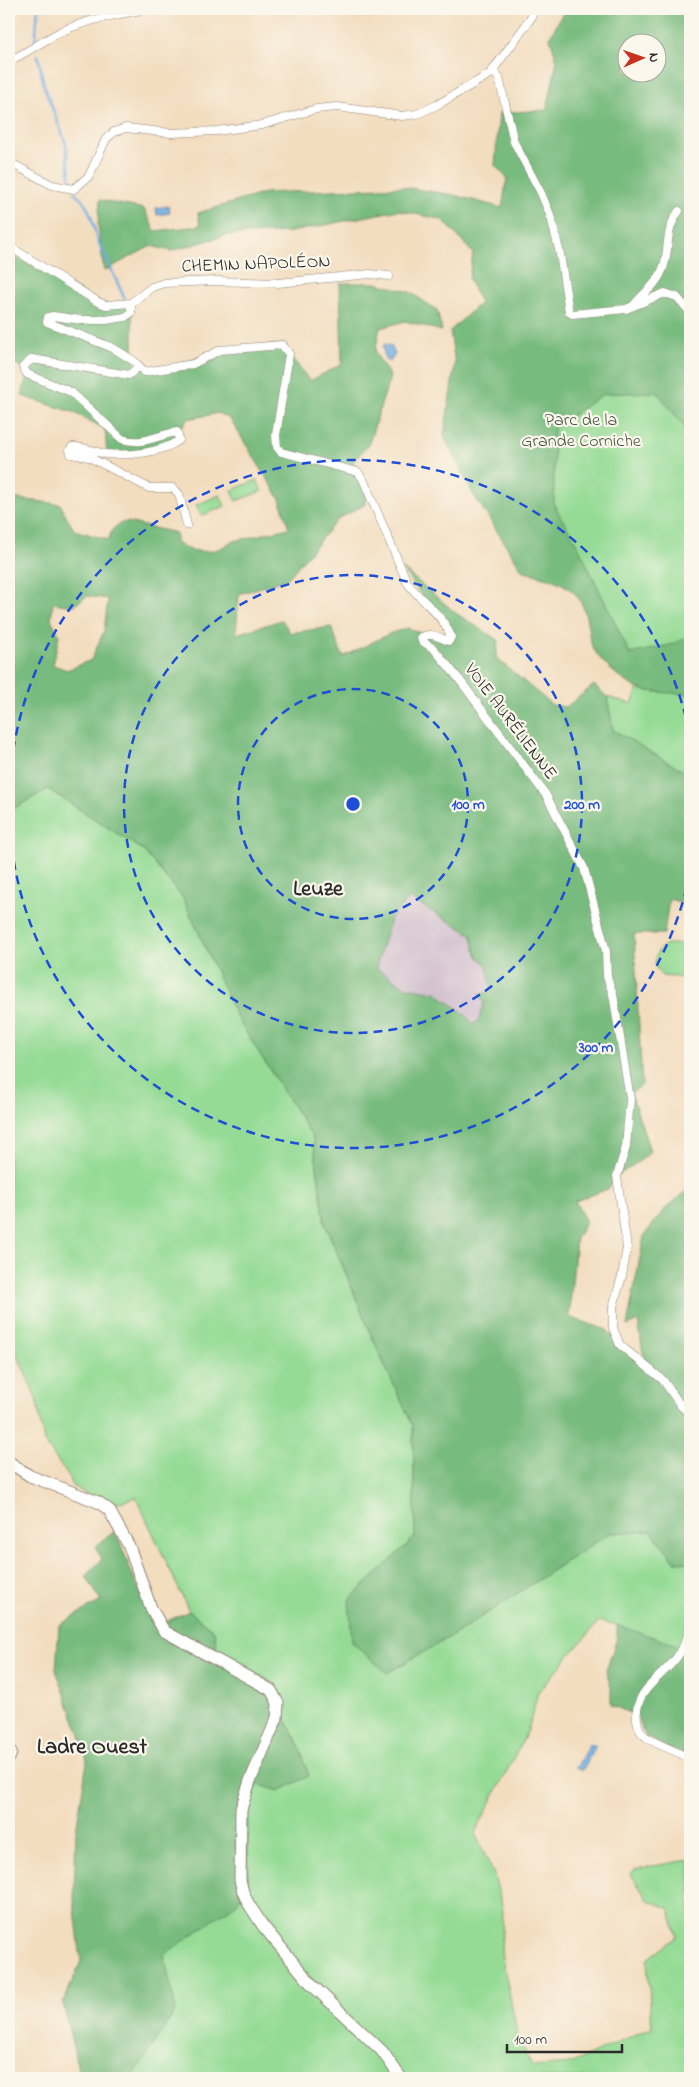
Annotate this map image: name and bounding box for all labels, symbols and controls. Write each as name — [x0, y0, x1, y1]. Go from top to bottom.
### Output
north arrow — [616, 32, 666, 82]
text: N — [643, 53, 664, 63]
street label: CHEMIN NAPOLÉON — [181, 249, 331, 281]
park label: Parc de la Grande Corniche — [521, 408, 642, 455]
street label: VOIE AURÉLIENNE — [457, 657, 563, 786]
text: 100 m — [451, 794, 485, 816]
text: 200 m — [563, 794, 600, 816]
centre of rings — [344, 795, 362, 813]
district label: Leuze — [293, 874, 344, 906]
text: 300 m — [578, 1037, 614, 1059]
district label: Ladre Ouest — [37, 1732, 148, 1764]
scale bar — [507, 2022, 622, 2054]
text: 100 m — [514, 2029, 547, 2051]

